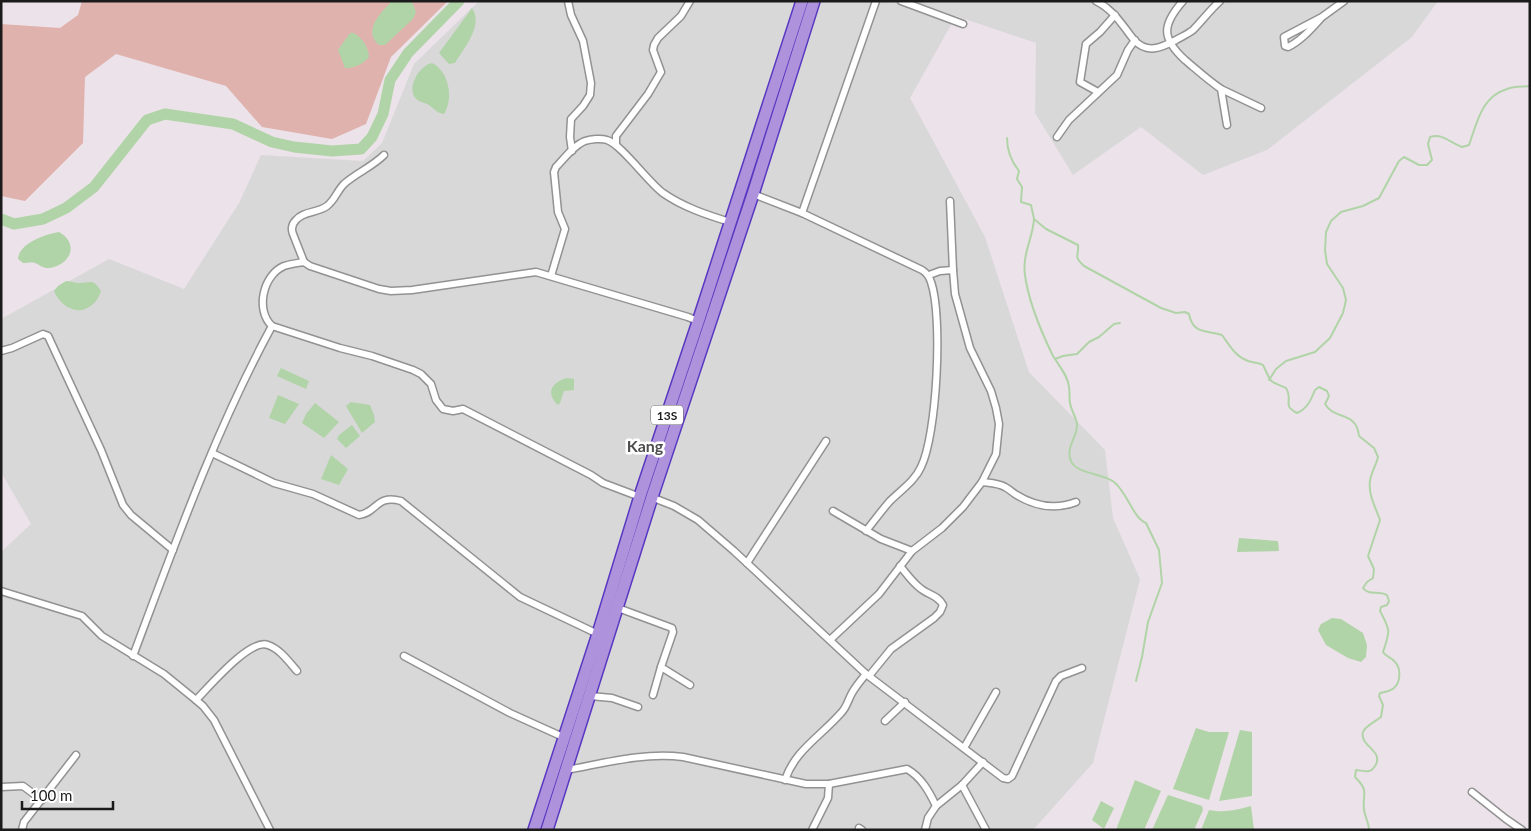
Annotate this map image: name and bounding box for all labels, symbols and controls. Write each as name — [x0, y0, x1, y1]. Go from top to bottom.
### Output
road number: 13S — [651, 406, 683, 424]
district label: Kang — [627, 436, 664, 455]
scale bar — [22, 778, 114, 810]
text: 100 m — [30, 786, 72, 804]

